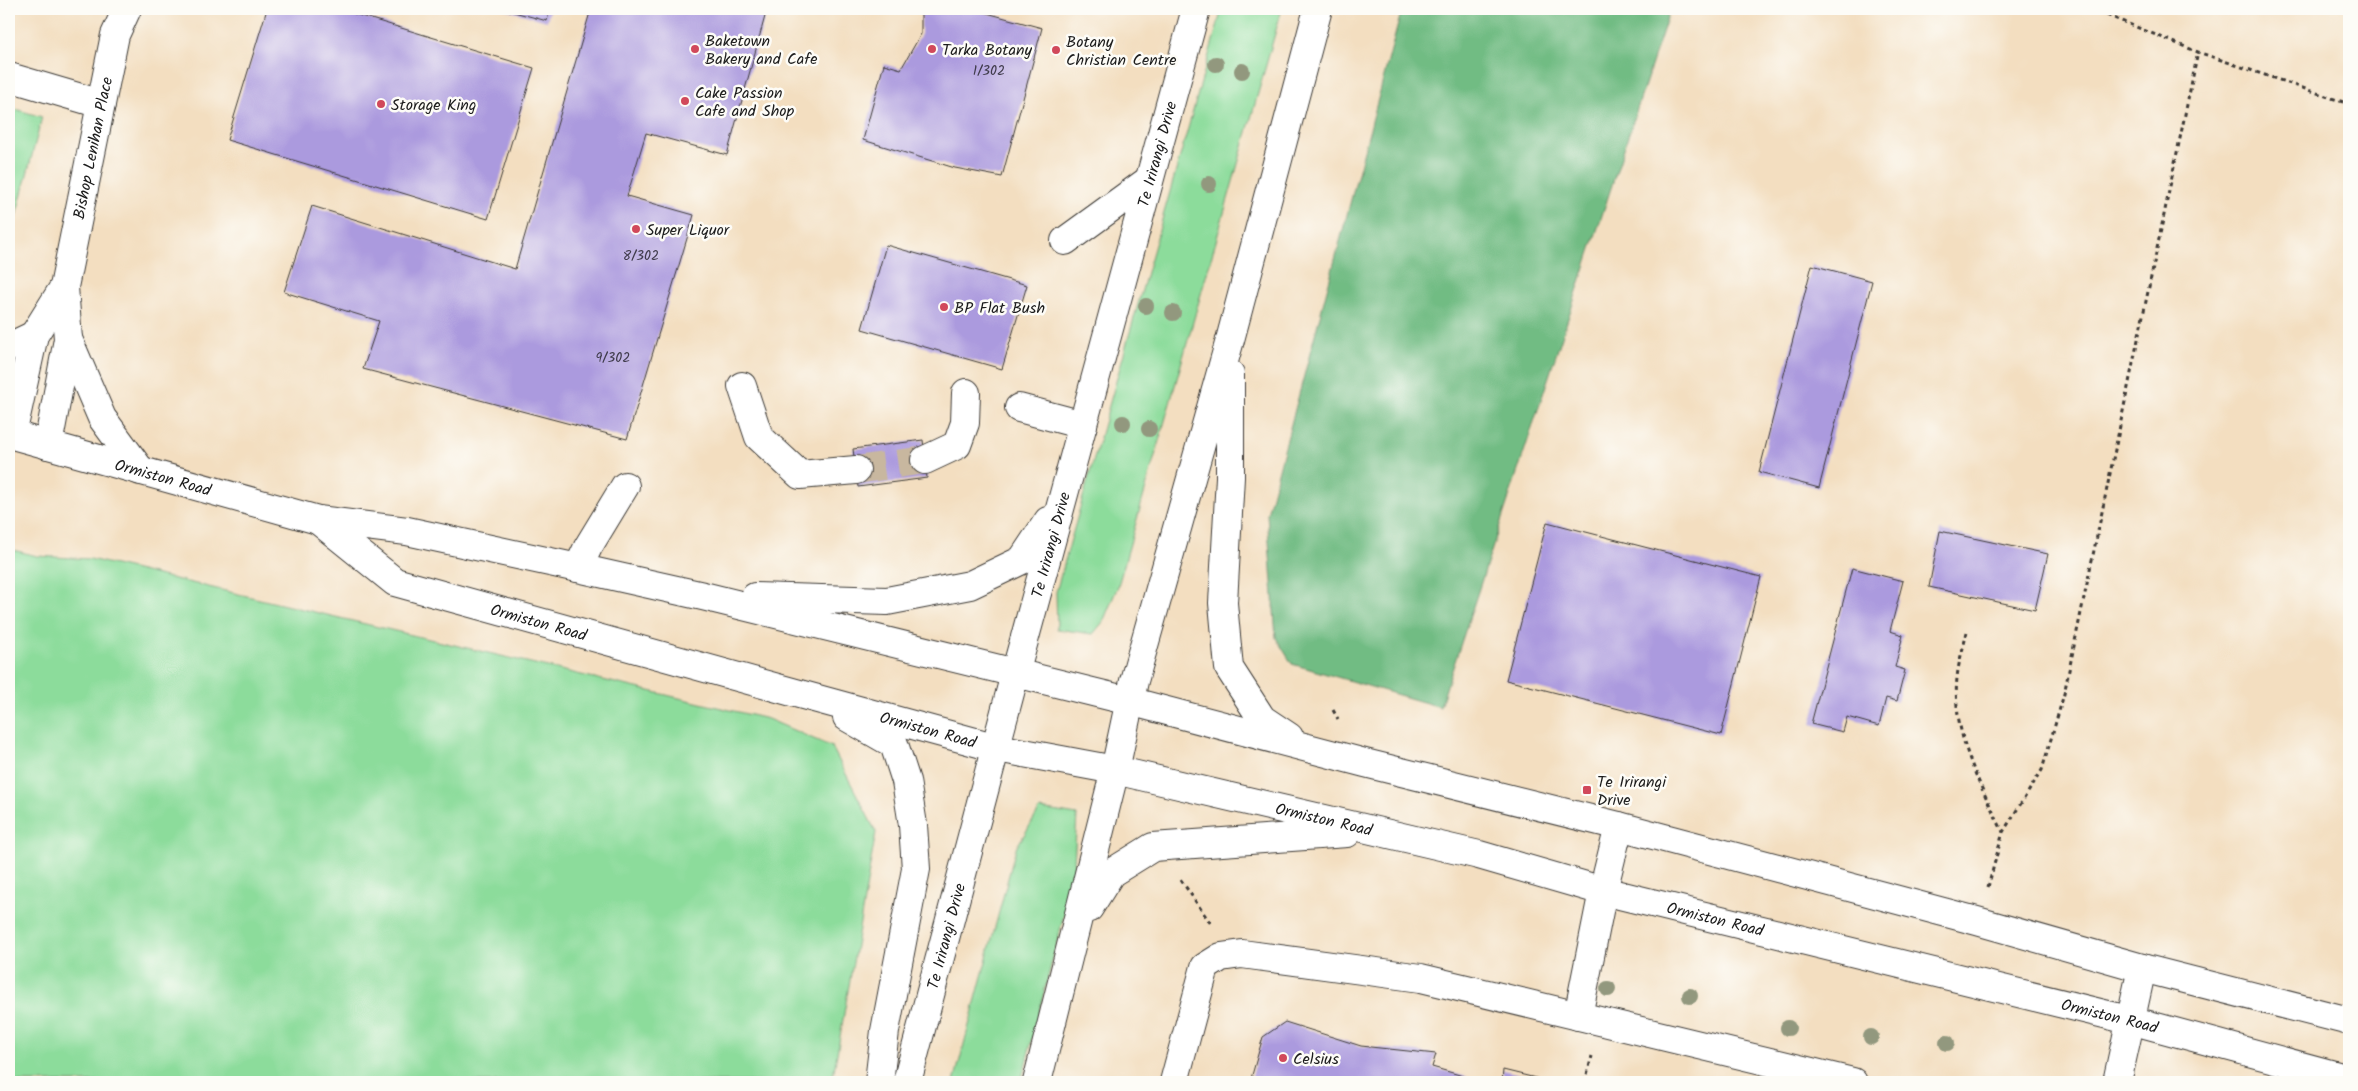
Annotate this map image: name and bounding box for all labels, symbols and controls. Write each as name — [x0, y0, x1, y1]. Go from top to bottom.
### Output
place label: Baketown Bakery and Cafe — [705, 29, 817, 72]
place label: Botany Christian Centre — [1066, 30, 1177, 73]
place label: Tarka Botany — [942, 38, 1032, 63]
marker: Baketown Bakery and Cafe — [689, 43, 701, 55]
marker: Tarka Botany — [926, 43, 938, 55]
marker: Botany Christian Centre — [1050, 44, 1062, 56]
house number: 1/302 — [973, 60, 1005, 82]
street label: Bishop Lenihan Place — [67, 75, 120, 221]
place label: Cake Passion Cafe and Shop — [695, 81, 794, 124]
place label: Storage King — [391, 93, 476, 118]
marker: Cake Passion Cafe and Shop — [679, 95, 691, 107]
marker: Storage King — [375, 98, 387, 110]
street label: Te Irirangi Drive — [1132, 99, 1184, 210]
place label: Super Liquor — [646, 218, 731, 243]
marker: Super Liquor — [630, 223, 642, 235]
house number: 8/302 — [623, 245, 659, 267]
place label: BP Flat Bush — [954, 296, 1045, 321]
marker: BP Flat Bush — [938, 301, 950, 313]
house number: 9/302 — [596, 347, 630, 369]
street label: Ormiston Road — [112, 453, 215, 504]
street label: Te Irirangi Drive — [1025, 489, 1078, 601]
street label: Ormiston Road — [487, 598, 590, 649]
street label: Ormiston Road — [877, 706, 980, 756]
place label: Te Irirangi Drive — [1597, 770, 1667, 813]
marker: Te Irirangi Drive — [1581, 784, 1593, 796]
street label: Ormiston Road — [1273, 797, 1376, 844]
street label: Te Irirangi Drive — [921, 881, 973, 992]
street label: Ormiston Road — [1664, 896, 1767, 944]
street label: Ormiston Road — [2058, 993, 2162, 1041]
place label: Celsius — [1293, 1047, 1339, 1072]
marker: Celsius — [1277, 1052, 1289, 1064]

